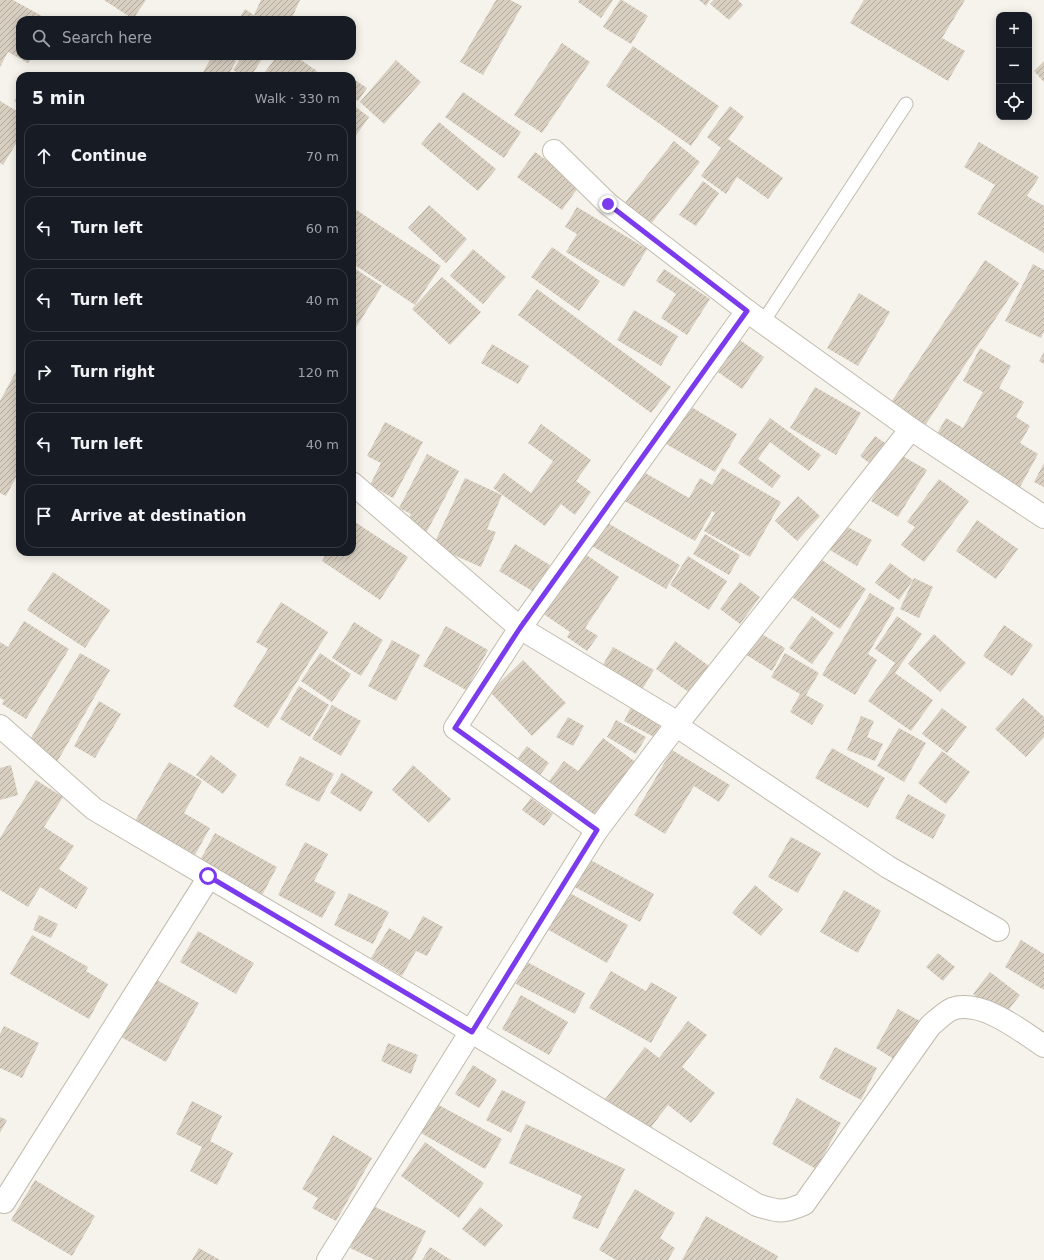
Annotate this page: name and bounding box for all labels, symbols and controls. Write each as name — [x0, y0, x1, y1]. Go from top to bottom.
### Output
map controls — [996, 12, 1032, 120]
button: + — [996, 12, 1032, 48]
search box — [16, 16, 356, 60]
icon: search — [30, 27, 52, 49]
text: Search here — [62, 29, 152, 47]
button: − — [996, 48, 1032, 84]
button: locate — [996, 84, 1032, 120]
text: 5 min — [32, 88, 85, 108]
text: Walk · 330 m — [255, 91, 340, 106]
icon: ahead — [33, 145, 55, 167]
text: Continue — [71, 147, 147, 165]
text: 70 m — [306, 149, 339, 164]
route end — [599, 195, 617, 213]
icon: left — [33, 217, 55, 239]
text: Turn left — [71, 219, 143, 237]
text: 60 m — [306, 221, 339, 236]
icon: left — [33, 289, 55, 311]
text: Turn left — [71, 291, 143, 309]
text: 40 m — [306, 293, 339, 308]
icon: right — [33, 361, 55, 383]
text: Turn right — [71, 363, 155, 381]
text: 120 m — [297, 365, 339, 380]
icon: left — [33, 433, 55, 455]
text: Turn left — [71, 435, 143, 453]
text: 40 m — [306, 437, 339, 452]
icon: arrive — [33, 505, 55, 527]
text: Arrive at destination — [71, 507, 246, 525]
route start — [199, 867, 217, 885]

